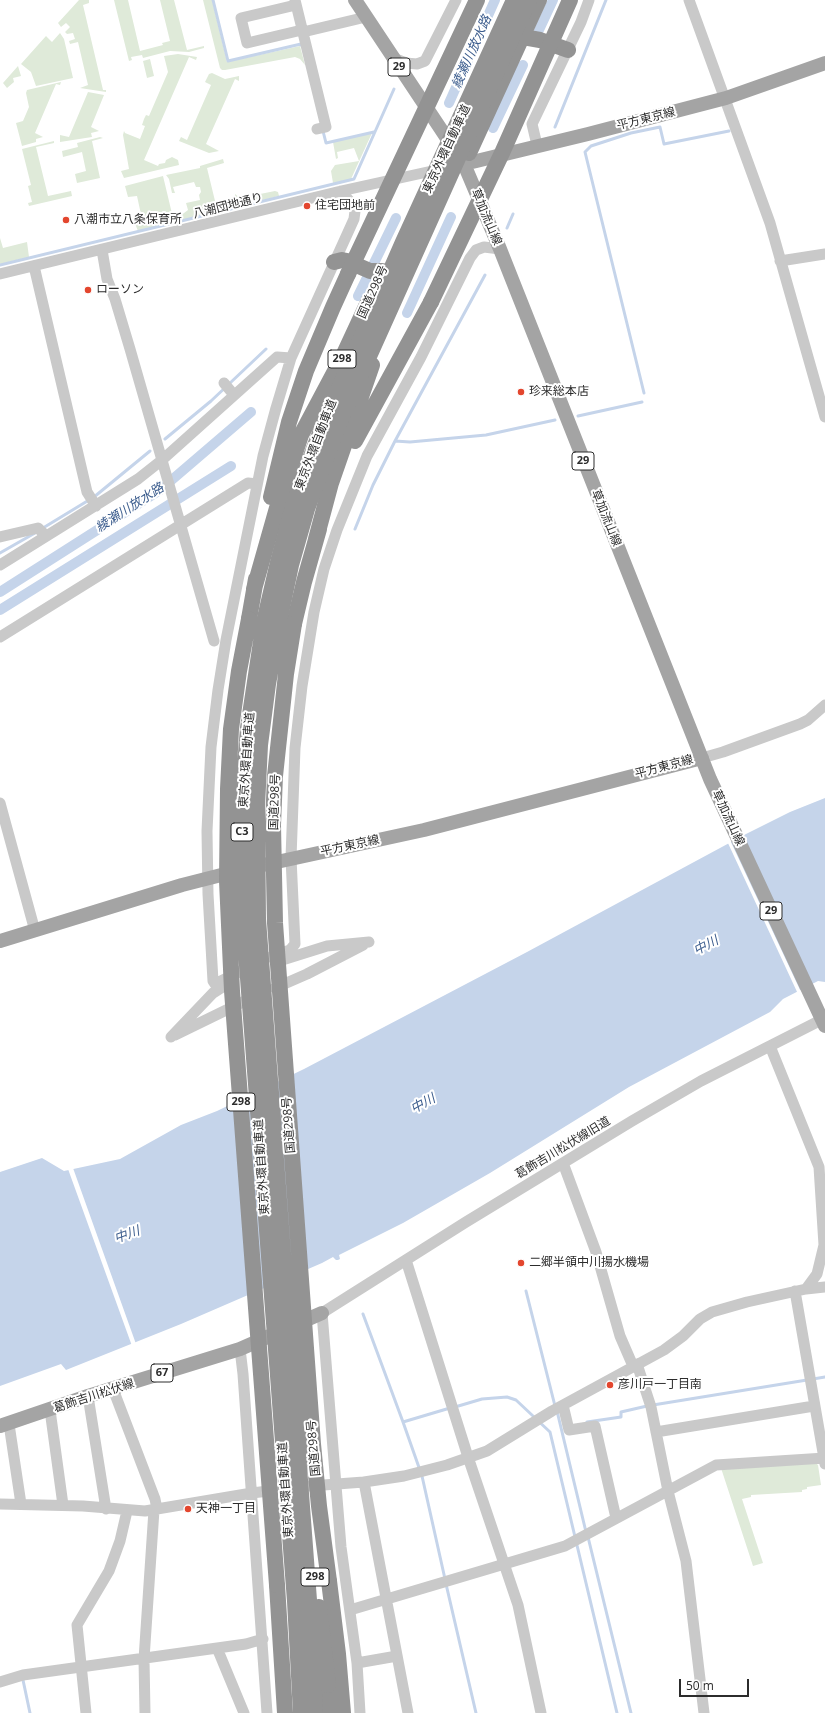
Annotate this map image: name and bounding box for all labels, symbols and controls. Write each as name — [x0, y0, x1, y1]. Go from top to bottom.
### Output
water label: 綾瀬川放水路 — [449, 13, 495, 91]
road number: 29 — [388, 58, 410, 76]
street label: 東京外環自動車道 — [420, 102, 474, 196]
street label: 平方東京線 — [615, 105, 677, 133]
street label: 草加流山線 — [468, 187, 504, 247]
street label: 八潮団地通り — [191, 190, 265, 222]
place label: 住宅団地前 — [315, 199, 375, 213]
marker: 住宅団地前 — [302, 201, 312, 211]
place label: 八潮市立八条保育所 — [74, 213, 182, 227]
marker: 八潮市立八条保育所 — [61, 215, 71, 225]
street label: 国道298号 — [355, 263, 391, 321]
place label: ローソン — [96, 283, 144, 297]
marker: ローソン — [83, 285, 93, 295]
road number: 298 — [328, 350, 356, 368]
place label: 珍来総本店 — [529, 385, 589, 399]
marker: 珍来総本店 — [516, 387, 526, 397]
street label: 東京外環自動車道 — [292, 398, 340, 492]
road number: 29 — [572, 452, 594, 470]
water label: 綾瀬川放水路 — [93, 480, 167, 536]
street label: 草加流山線 — [588, 487, 624, 549]
street label: 東京外環自動車道 — [236, 712, 258, 808]
street label: 平方東京線 — [633, 752, 695, 782]
street label: 国道298号 — [267, 773, 283, 831]
street label: 草加流山線 — [709, 788, 747, 848]
road number: C3 — [231, 823, 253, 841]
street label: 平方東京線 — [319, 833, 381, 859]
road number: 29 — [760, 902, 782, 920]
water label: 中川 — [691, 933, 721, 959]
water label: 中川 — [408, 1091, 438, 1117]
road number: 298 — [227, 1093, 255, 1111]
street label: 国道298号 — [280, 1096, 298, 1154]
street label: 葛飾吉川松伏線旧道 — [513, 1114, 613, 1182]
street label: 東京外環自動車道 — [251, 1119, 273, 1215]
water label: 中川 — [112, 1223, 142, 1247]
place label: 二郷半領中川揚水機場 — [529, 1256, 649, 1270]
marker: 二郷半領中川揚水機場 — [516, 1258, 526, 1268]
road number: 67 — [151, 1364, 173, 1382]
street label: 葛飾吉川松伏線 — [52, 1376, 136, 1416]
place label: 彦川戸一丁目南 — [618, 1378, 702, 1392]
marker: 彦川戸一丁目南 — [605, 1380, 615, 1390]
street label: 国道298号 — [304, 1419, 324, 1477]
street label: 東京外環自動車道 — [275, 1442, 297, 1538]
place label: 天神一丁目 — [196, 1502, 256, 1516]
marker: 天神一丁目 — [183, 1504, 193, 1514]
road number: 298 — [301, 1568, 329, 1586]
scale bar — [681, 1671, 751, 1697]
text: 50 m — [686, 1677, 714, 1694]

